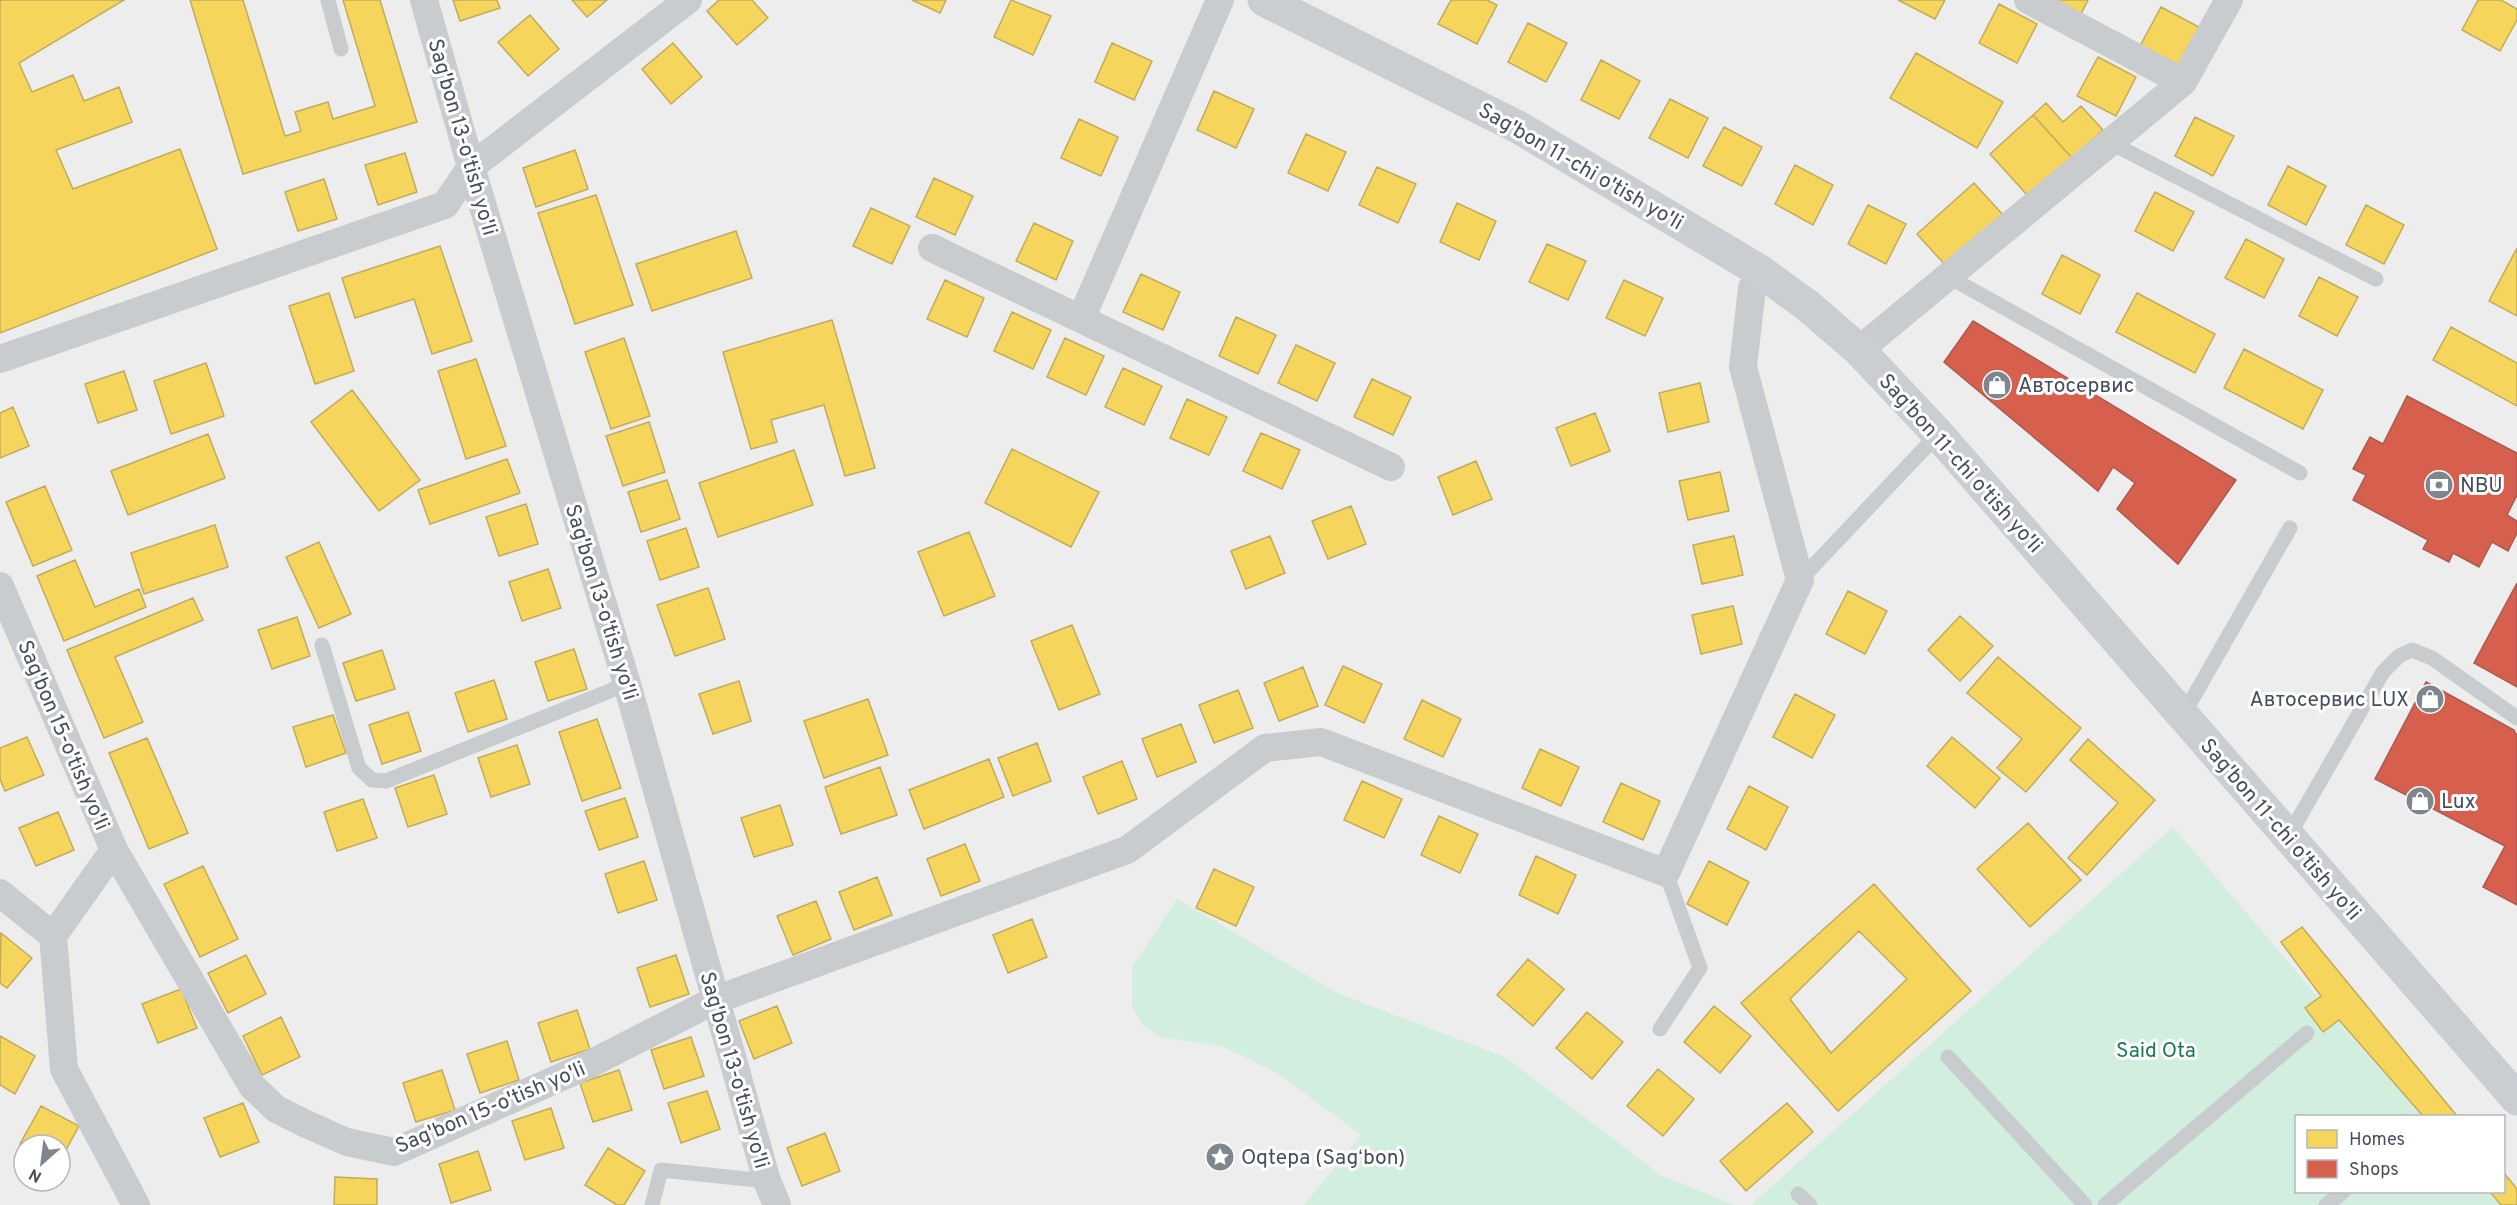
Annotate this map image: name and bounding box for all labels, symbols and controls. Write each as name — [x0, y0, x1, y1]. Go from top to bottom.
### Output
street label: Sag'bon 13-o'tish yo'li — [421, 36, 503, 239]
street label: Sag'bon 11-chi o'tish yo'li — [1473, 98, 1688, 237]
street label: Sag'bon 11-chi o'tish yo'li — [1872, 369, 2048, 559]
shop icon: Автосервис — [1981, 369, 2013, 401]
place label: Автосервис — [2018, 373, 2134, 400]
bank icon: NBU — [2423, 469, 2455, 501]
place label: NBU — [2460, 473, 2503, 500]
street label: Sag'bon 13-o'tish yo'li — [558, 501, 643, 704]
street label: Sag'bon 15-o'tish yo'li — [10, 636, 115, 835]
shop icon: Автосервис LUX — [2414, 683, 2446, 715]
place label: Автосервис LUX — [2249, 687, 2409, 714]
street label: Sag'bon 11-chi o'tish yo'li — [2194, 733, 2366, 926]
shop icon: Lux — [2404, 785, 2436, 817]
place label: Lux — [2441, 789, 2476, 816]
street label: Sag'bon 13-o'tish yo'li — [693, 969, 775, 1172]
park label: Said Ota — [2116, 1038, 2196, 1065]
street label: Sag'bon 15-o'tish yo'li — [391, 1056, 590, 1161]
legend — [2295, 1115, 2505, 1193]
text: Homes — [2349, 1129, 2405, 1152]
north arrow — [12, 1133, 72, 1193]
place icon: Oqtepa (Sagʻbon) — [1204, 1141, 1236, 1173]
place label: Oqtepa (Sagʻbon) — [1241, 1145, 1405, 1172]
text: Shops — [2349, 1159, 2399, 1182]
text: N — [26, 1163, 46, 1186]

